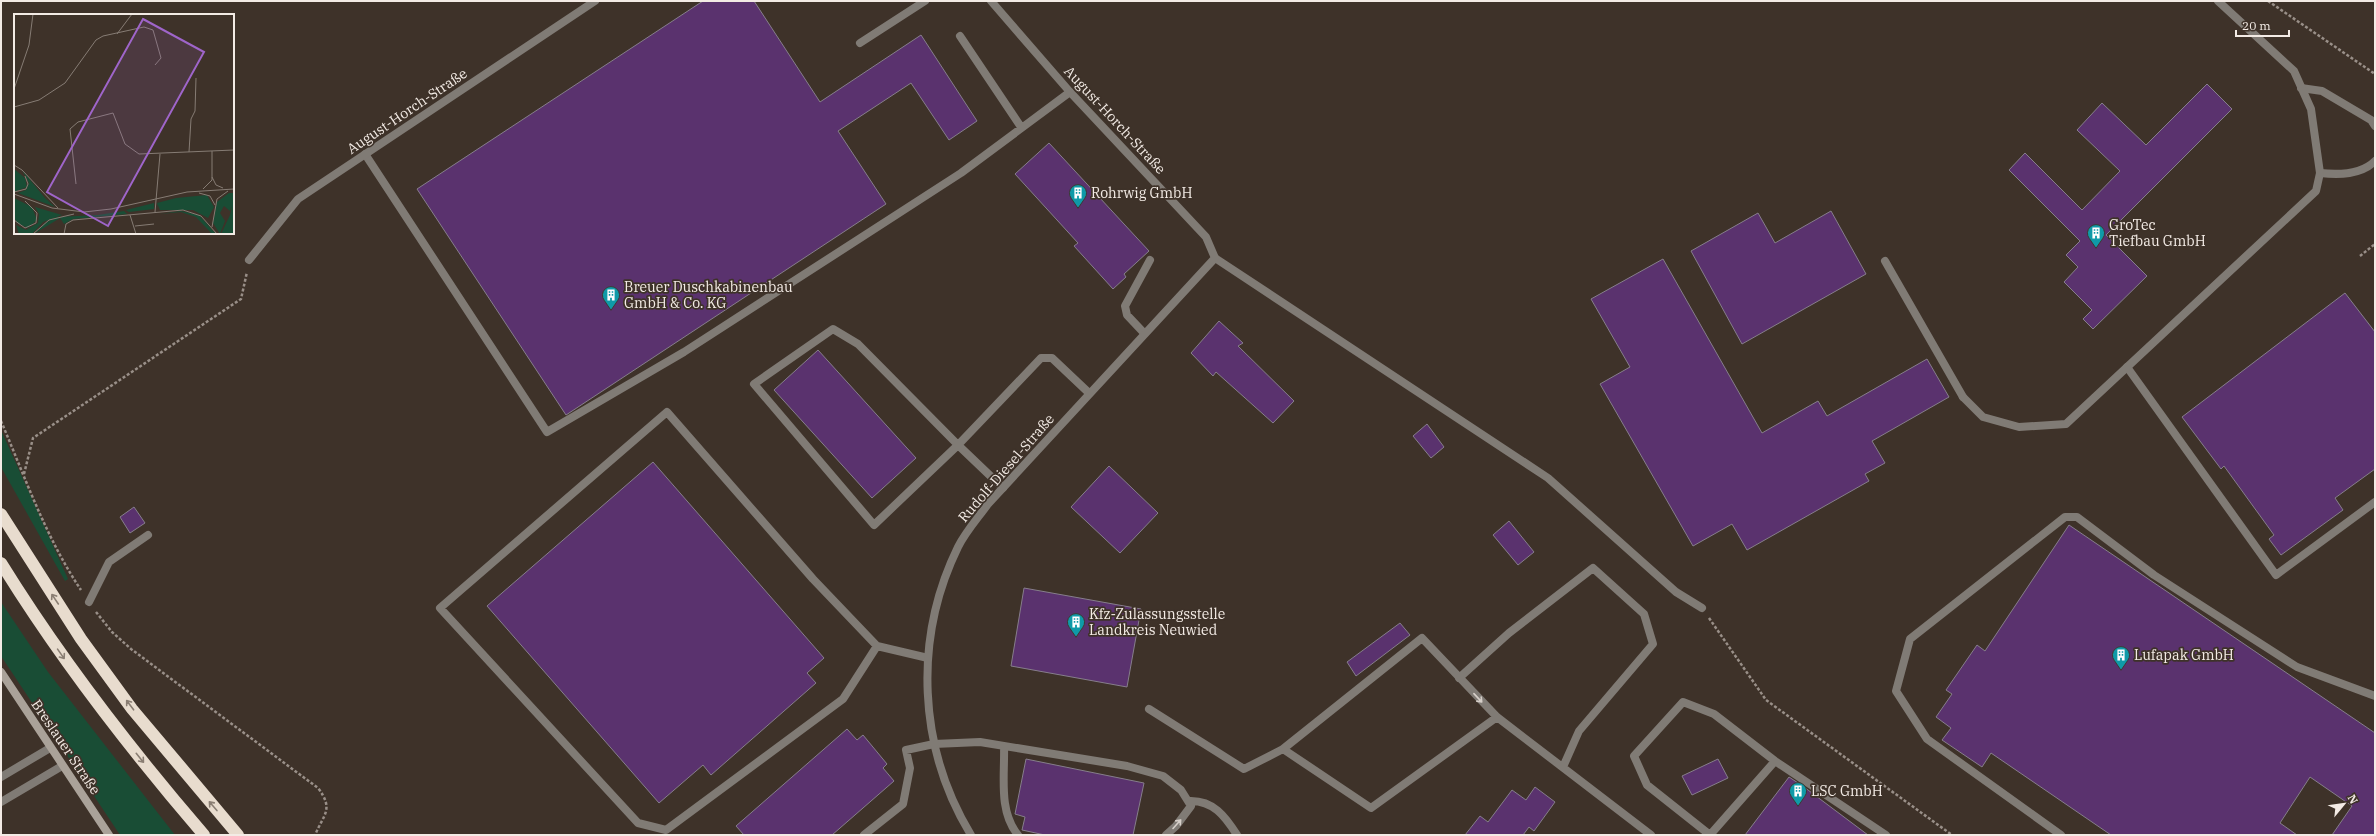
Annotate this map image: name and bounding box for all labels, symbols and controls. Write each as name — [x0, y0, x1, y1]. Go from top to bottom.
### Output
scale bar — [2236, 12, 2289, 38]
inset map — [14, 14, 234, 234]
text: 20 m — [2242, 18, 2271, 33]
street label: August-Horch-Straße — [1060, 62, 1170, 178]
street label: August-Horch-Straße — [344, 64, 470, 158]
building icon: Rohrwig GmbH — [1068, 183, 1088, 208]
place label: Rohrwig GmbH — [1091, 184, 1192, 202]
place label: GroTec Tiefbau GmbH — [2109, 216, 2206, 250]
building icon: GroTec Tiefbau GmbH — [2086, 223, 2106, 248]
place label: Breuer Duschkabinenbau GmbH & Co. KG — [624, 278, 793, 312]
building icon: Breuer Duschkabinenbau GmbH & Co. KG — [601, 285, 621, 310]
street label: Rudolf-Diesel-Straße — [954, 410, 1058, 526]
one-way arrow — [50, 594, 59, 605]
place label: Kfz-Zulassungsstelle Landkreis Neuwied — [1089, 605, 1225, 639]
building icon: Kfz-Zulassungsstelle Landkreis Neuwied — [1066, 612, 1086, 637]
building icon: Lufapak GmbH — [2111, 645, 2131, 670]
place label: Lufapak GmbH — [2134, 646, 2234, 664]
one-way arrow — [57, 649, 65, 660]
one-way arrow — [1473, 692, 1482, 702]
street label: Breslauer Straße — [28, 696, 104, 798]
one-way arrow — [126, 700, 134, 711]
one-way arrow — [135, 753, 144, 763]
building icon: LSC GmbH — [1788, 781, 1808, 806]
place label: LSC GmbH — [1811, 782, 1883, 800]
north arrow — [2324, 784, 2364, 824]
text: N — [2345, 792, 2361, 807]
one-way arrow — [208, 800, 217, 811]
one-way arrow — [1173, 819, 1182, 829]

